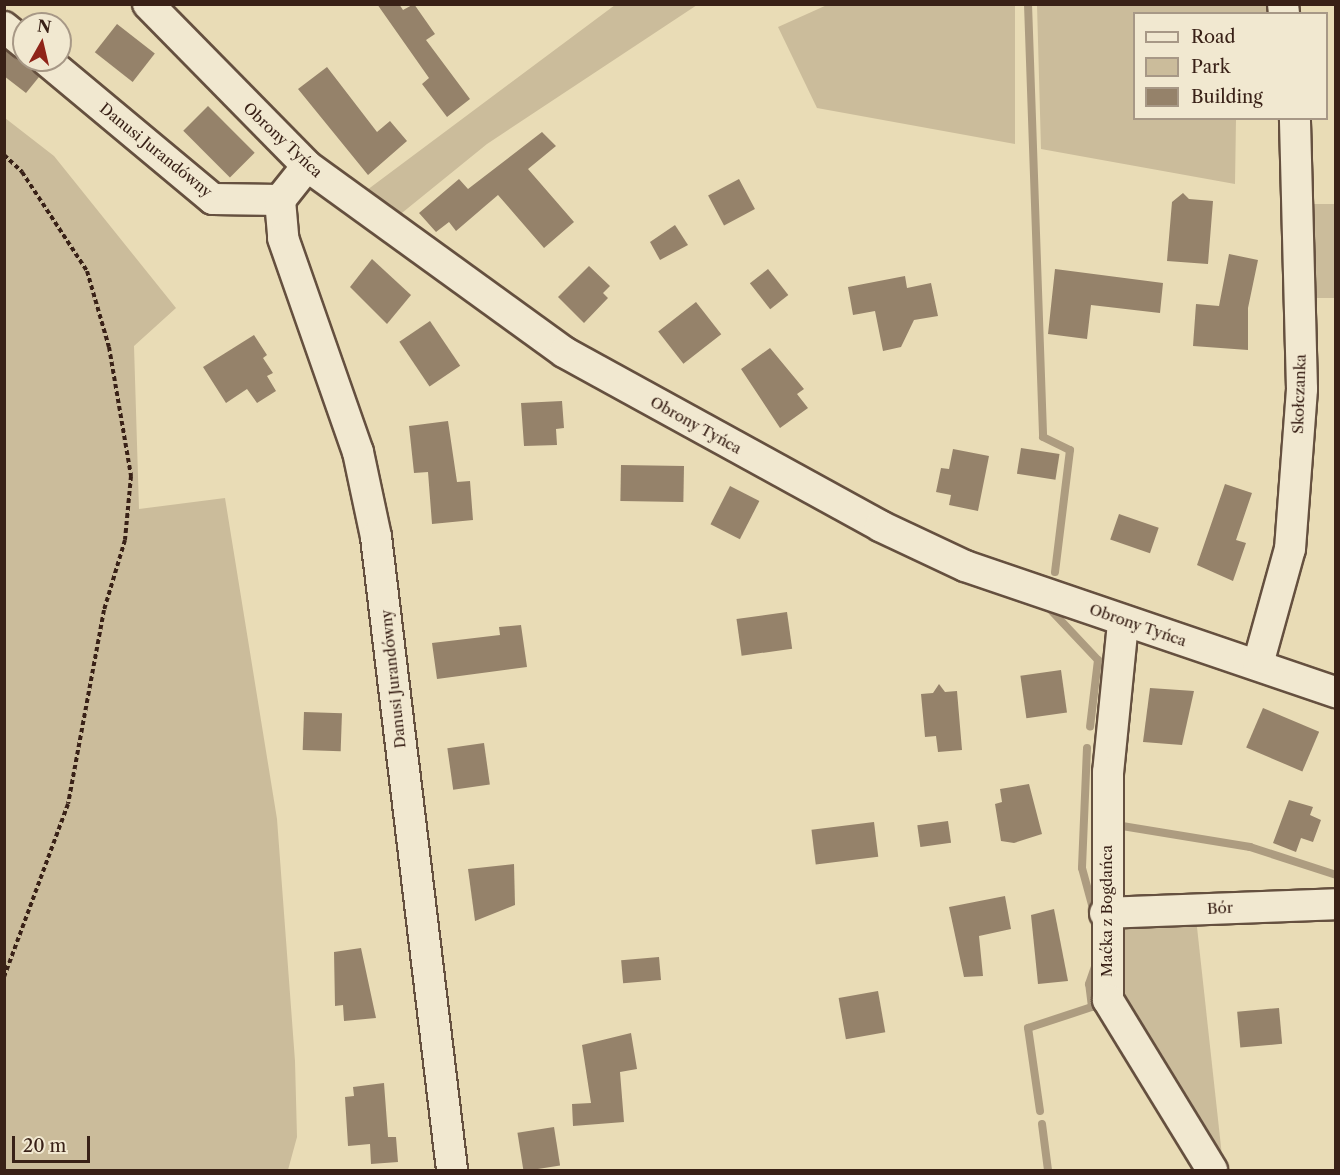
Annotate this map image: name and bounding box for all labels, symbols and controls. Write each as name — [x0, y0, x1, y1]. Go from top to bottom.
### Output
north arrow — [12, 12, 72, 72]
legend — [1133, 12, 1328, 120]
text: N — [36, 15, 53, 37]
text: Road — [1191, 26, 1236, 48]
text: Park — [1191, 56, 1230, 78]
text: Building — [1191, 86, 1263, 108]
street label: Danusi Jurandówny — [96, 99, 216, 201]
street label: Obrony Tyńca — [239, 99, 327, 181]
street label: Skołczanka — [1289, 354, 1309, 434]
street label: Obrony Tyńca — [647, 392, 745, 458]
street label: Obrony Tyńca — [1087, 600, 1189, 650]
street label: Danusi Jurandówny — [377, 609, 409, 749]
street label: Maćka z Bogdańca — [1098, 845, 1116, 977]
street label: Bór — [1207, 898, 1233, 918]
scale bar — [15, 1124, 93, 1162]
text: 20 m — [23, 1135, 66, 1157]

